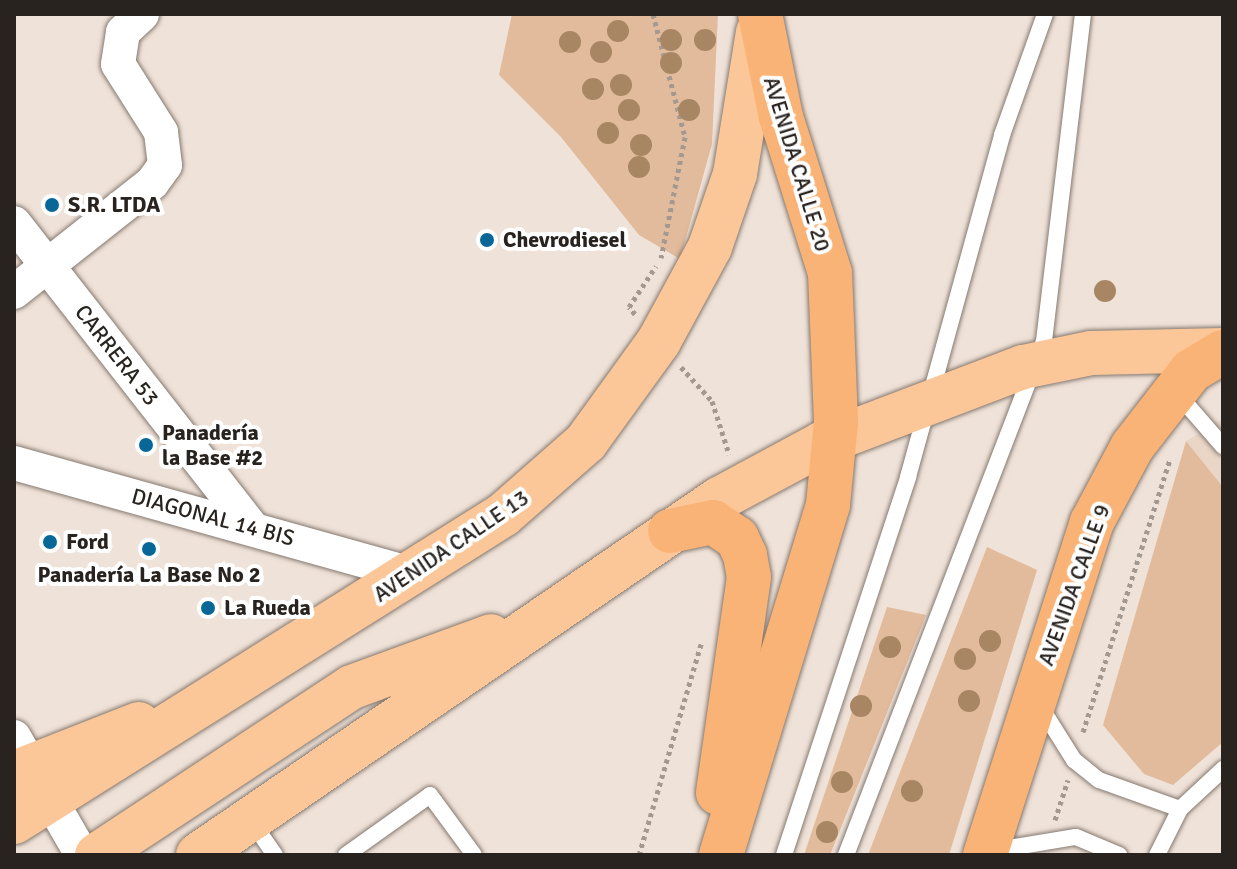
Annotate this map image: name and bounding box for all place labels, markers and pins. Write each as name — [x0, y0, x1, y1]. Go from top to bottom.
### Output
place label: S.R. LTDA — [68, 192, 160, 218]
marker: S.R. LTDA — [43, 196, 61, 214]
place label: Chevrodiesel — [503, 227, 626, 253]
marker: Chevrodiesel — [478, 231, 496, 249]
place label: Panadería la Base #2 — [162, 419, 263, 470]
marker: Panadería la Base #2 — [137, 436, 155, 454]
place label: Ford — [66, 529, 109, 555]
marker: Ford — [41, 533, 59, 551]
marker: Panadería La Base No 2 — [140, 540, 158, 558]
place label: Panadería La Base No 2 — [37, 562, 261, 588]
place label: La Rueda — [224, 595, 311, 621]
marker: La Rueda — [199, 599, 217, 617]

